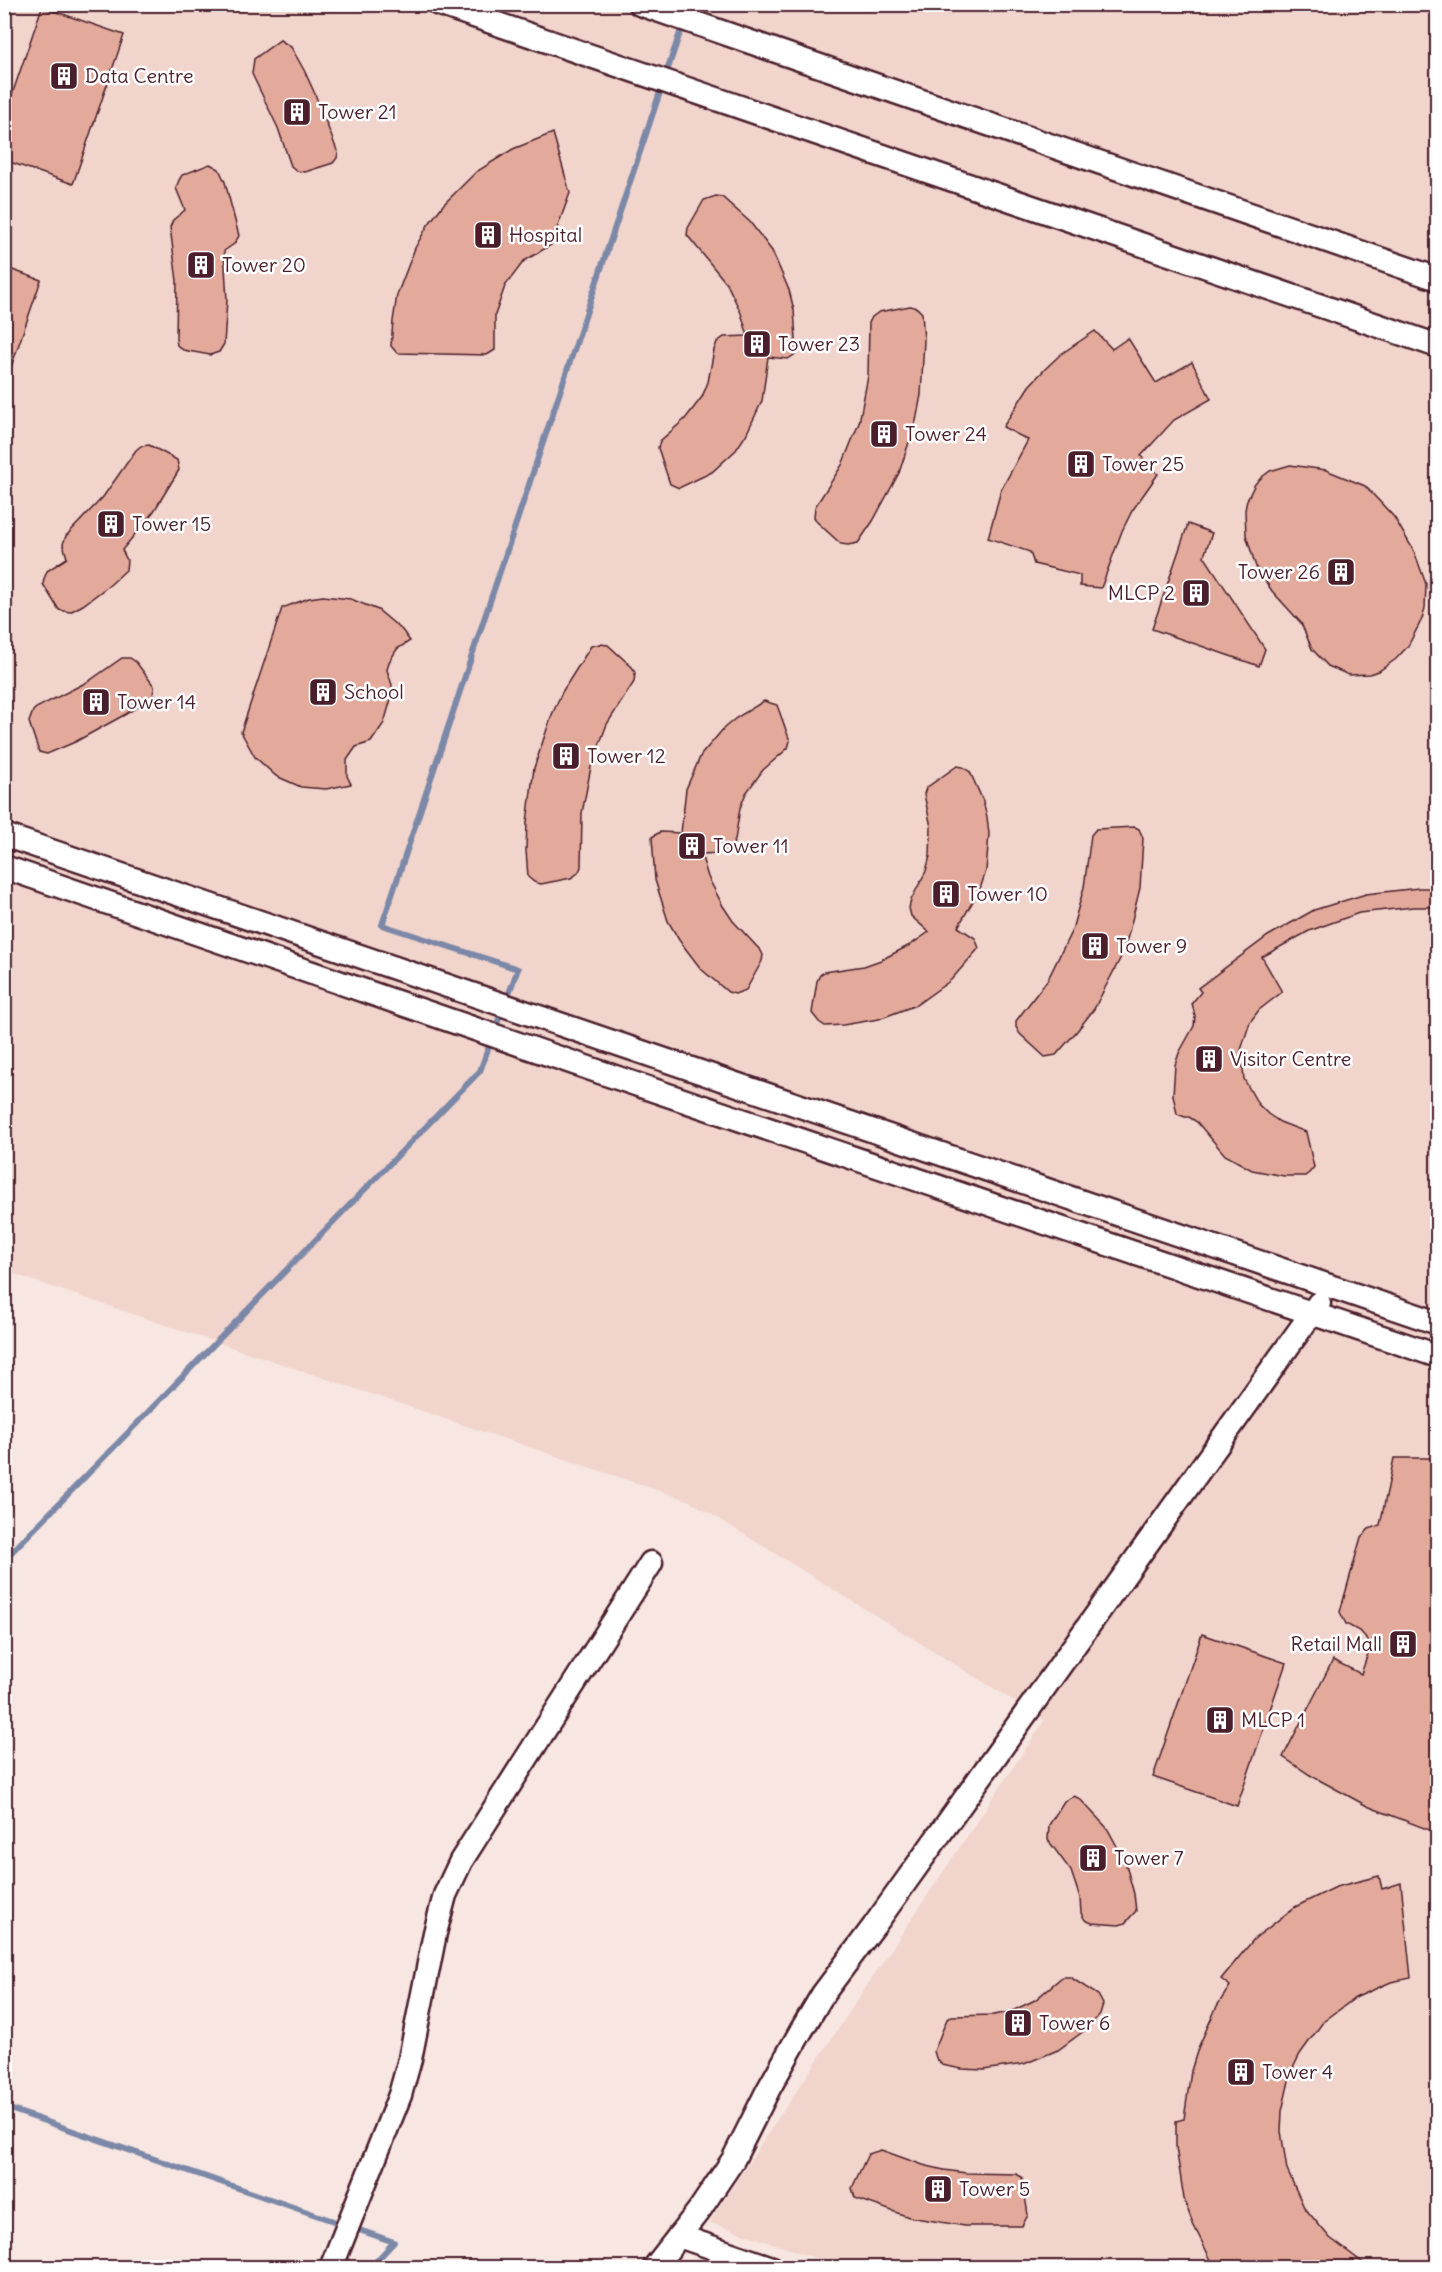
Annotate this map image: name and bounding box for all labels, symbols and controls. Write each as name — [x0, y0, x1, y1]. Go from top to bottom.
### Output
building icon: Data Centre — [48, 60, 80, 92]
place label: Data Centre — [85, 63, 193, 88]
building icon: Tower 21 — [281, 96, 313, 128]
place label: Tower 21 — [318, 99, 397, 124]
building icon: Hospital — [472, 219, 504, 251]
place label: Hospital — [509, 222, 582, 247]
building icon: Tower 20 — [185, 249, 217, 281]
place label: Tower 20 — [222, 252, 306, 277]
building icon: Tower 23 — [741, 328, 773, 360]
place label: Tower 23 — [778, 331, 860, 356]
building icon: Tower 24 — [868, 418, 900, 450]
place label: Tower 24 — [905, 421, 987, 446]
building icon: Tower 25 — [1065, 448, 1097, 480]
place label: Tower 25 — [1102, 451, 1184, 476]
building icon: Tower 15 — [95, 508, 127, 540]
place label: Tower 15 — [132, 511, 211, 536]
building icon: Tower 26 — [1325, 556, 1357, 588]
place label: Tower 26 — [1238, 559, 1320, 584]
building icon: MLCP 2 — [1180, 577, 1212, 609]
place label: MLCP 2 — [1108, 580, 1175, 605]
building icon: School — [307, 676, 339, 708]
place label: School — [344, 679, 404, 704]
building icon: Tower 14 — [80, 686, 112, 718]
place label: Tower 14 — [117, 689, 196, 714]
building icon: Tower 12 — [550, 740, 582, 772]
place label: Tower 12 — [587, 743, 666, 768]
building icon: Tower 11 — [676, 830, 708, 862]
place label: Tower 11 — [713, 833, 789, 858]
building icon: Tower 10 — [930, 878, 962, 910]
place label: Tower 10 — [967, 881, 1048, 906]
building icon: Tower 9 — [1079, 930, 1111, 962]
place label: Tower 9 — [1116, 933, 1187, 958]
building icon: Visitor Centre — [1193, 1043, 1225, 1075]
place label: Visitor Centre — [1230, 1046, 1351, 1071]
building icon: Retail Mall — [1387, 1628, 1419, 1660]
place label: Retail Mall — [1291, 1631, 1382, 1656]
building icon: MLCP 1 — [1204, 1704, 1236, 1736]
place label: MLCP 1 — [1241, 1707, 1305, 1732]
building icon: Tower 7 — [1077, 1842, 1109, 1874]
place label: Tower 7 — [1114, 1845, 1184, 1870]
building icon: Tower 6 — [1002, 2007, 1034, 2039]
place label: Tower 6 — [1039, 2010, 1110, 2035]
building icon: Tower 4 — [1225, 2056, 1257, 2088]
place label: Tower 4 — [1262, 2059, 1333, 2084]
building icon: Tower 5 — [922, 2173, 954, 2205]
place label: Tower 5 — [959, 2176, 1030, 2201]

